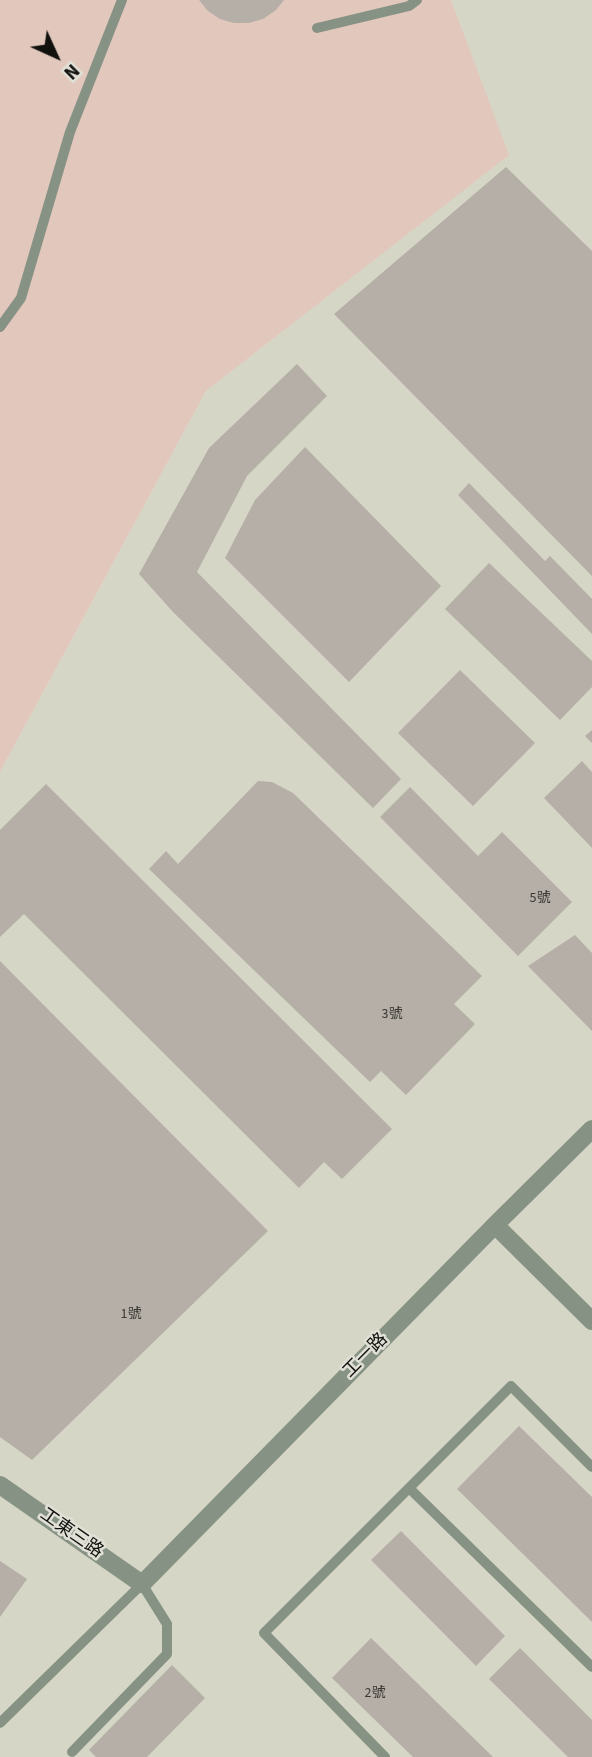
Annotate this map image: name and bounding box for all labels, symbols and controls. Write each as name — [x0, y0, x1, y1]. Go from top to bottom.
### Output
north arrow — [21, 21, 91, 91]
text: N — [57, 57, 85, 85]
house number: 5號 — [530, 891, 550, 907]
house number: 3號 — [382, 1007, 402, 1023]
house number: 1號 — [121, 1307, 141, 1323]
street label: 工一路 — [339, 1329, 393, 1383]
street label: 工東三路 — [35, 1505, 107, 1563]
house number: 2號 — [365, 1686, 385, 1702]

